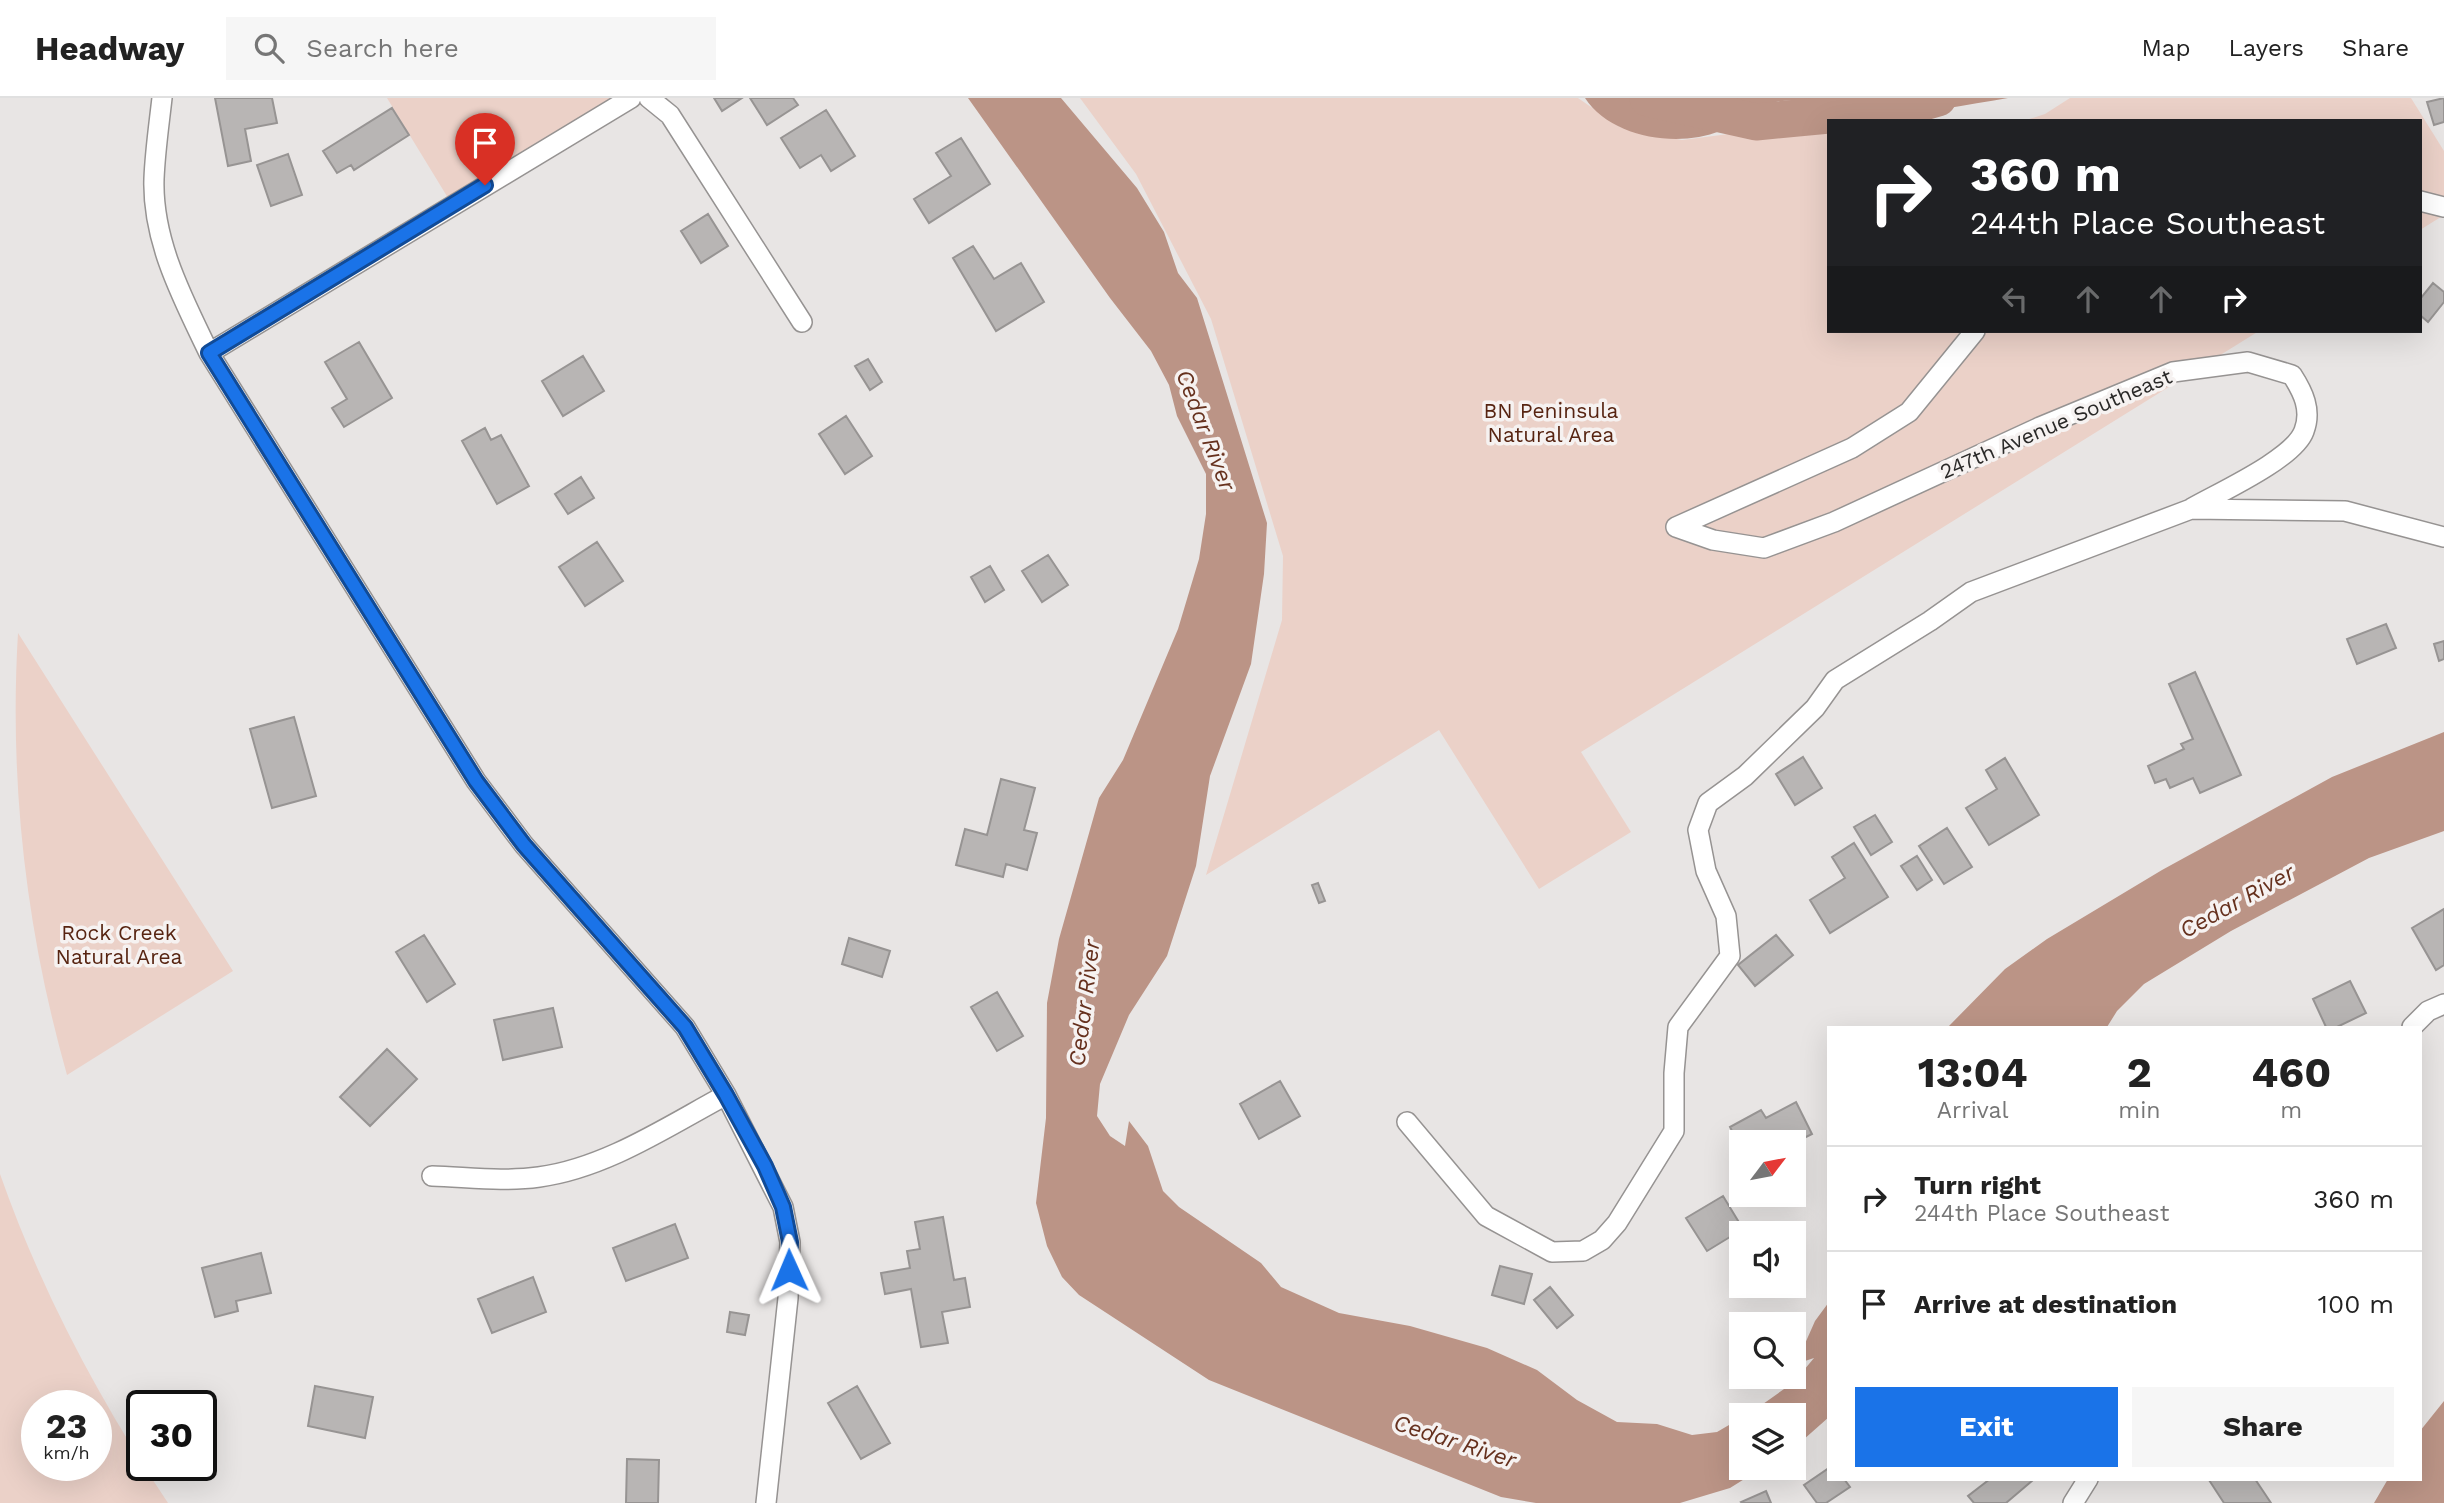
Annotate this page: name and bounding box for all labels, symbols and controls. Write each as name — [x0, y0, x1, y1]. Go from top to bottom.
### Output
search box — [226, 17, 716, 80]
text: Headway — [35, 29, 184, 68]
icon: search — [250, 29, 288, 67]
text: Search here — [306, 33, 459, 63]
text: Map — [2142, 34, 2190, 62]
text: Layers — [2228, 34, 2304, 62]
text: Share — [2342, 34, 2409, 62]
pin — [455, 113, 515, 185]
icon: arrive — [466, 124, 504, 162]
text: 360 m — [1970, 145, 2121, 203]
icon: right — [1855, 147, 1946, 238]
text: 244th Place Southeast — [1970, 204, 2325, 242]
icon: left — [1996, 280, 2034, 318]
icon: ahead — [2069, 280, 2107, 318]
icon: ahead — [2142, 280, 2180, 318]
icon: right — [2215, 280, 2253, 318]
street label: 247th Avenue Southeast — [1936, 363, 2176, 484]
water label: Cedar River — [1170, 366, 1241, 495]
park label: BN Peninsula Natural Area — [1484, 398, 1619, 447]
water label: Cedar River — [2175, 858, 2300, 944]
park label: Rock Creek Natural Area — [56, 920, 182, 969]
water label: Cedar River — [1063, 937, 1106, 1068]
text: 13:04 — [1918, 1048, 2028, 1097]
text: 2 — [2127, 1048, 2152, 1097]
text: 460 — [2251, 1048, 2331, 1097]
text: Arrival — [1937, 1097, 2009, 1124]
text: min — [2118, 1097, 2161, 1124]
text: m — [2280, 1097, 2302, 1124]
north arrow — [1729, 1130, 1806, 1208]
map controls — [1729, 1130, 1806, 1480]
text: Turn right — [1914, 1170, 2041, 1200]
icon: right — [1855, 1180, 1893, 1218]
text: 360 m — [2313, 1184, 2394, 1214]
text: 244th Place Southeast — [1914, 1200, 2169, 1227]
button: sound — [1729, 1221, 1806, 1298]
position arrow — [752, 1233, 826, 1307]
icon: arrive — [1855, 1285, 1893, 1323]
text: Arrive at destination — [1914, 1289, 2177, 1319]
text: 100 m — [2318, 1289, 2394, 1319]
button: search — [1729, 1312, 1806, 1389]
button: Exit — [1855, 1387, 2118, 1467]
button: Share — [2132, 1387, 2394, 1467]
speed limit sign: 30 — [126, 1390, 217, 1481]
button: layers — [1729, 1403, 1806, 1480]
text: 23 — [46, 1405, 87, 1447]
water label: Cedar River — [1390, 1409, 1521, 1474]
text: km/h — [43, 1442, 90, 1463]

